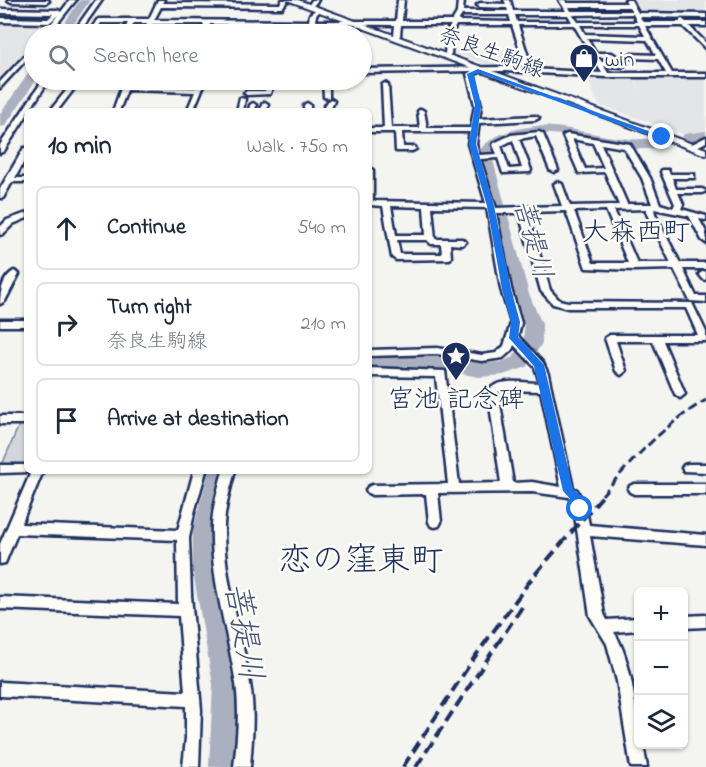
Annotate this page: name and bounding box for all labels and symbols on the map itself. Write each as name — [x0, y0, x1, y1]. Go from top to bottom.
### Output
street label: 奈良生駒線 — [434, 20, 548, 88]
shop icon: win — [568, 42, 600, 84]
place label: win — [605, 45, 634, 77]
route end — [648, 123, 674, 149]
water label: 菩提川 — [502, 195, 561, 284]
district label: 大森西町 — [582, 214, 690, 253]
place icon: 宮池 記念碑 — [440, 340, 472, 382]
place label: 宮池 記念碑 — [388, 382, 524, 420]
route start — [566, 495, 592, 521]
district label: 恋の窪東町 — [279, 538, 444, 586]
water label: 菩提川 — [211, 579, 273, 684]

